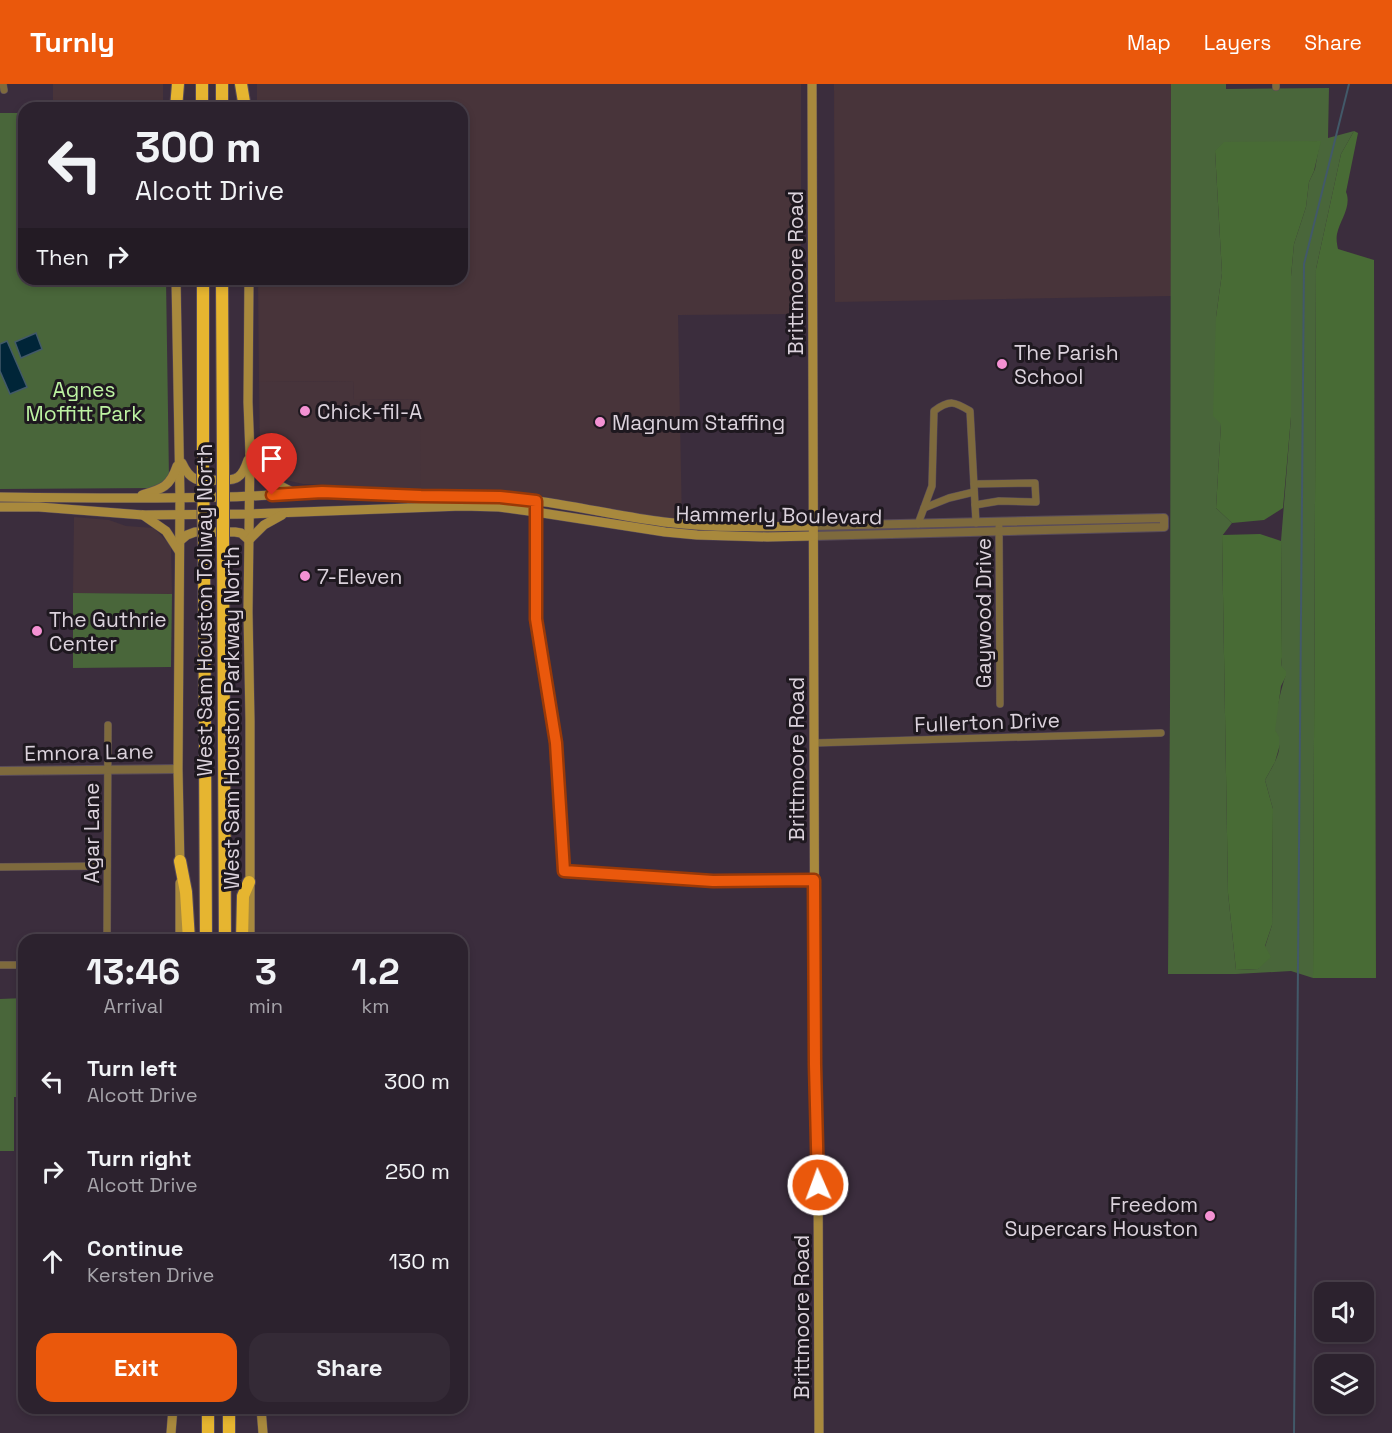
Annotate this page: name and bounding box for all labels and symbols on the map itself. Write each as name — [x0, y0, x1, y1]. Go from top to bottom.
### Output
street label: Brittmoore Road — [782, 191, 809, 355]
place label: The Parish School — [1014, 339, 1119, 390]
marker: The Parish School — [995, 357, 1009, 371]
park label: Agnes Moffitt Park — [26, 376, 142, 427]
place label: Chick-fil-A — [317, 398, 422, 425]
marker: Chick-fil-A — [298, 404, 312, 418]
place label: Magnum Staffing — [612, 409, 785, 436]
marker: Magnum Staffing — [593, 415, 607, 429]
pin — [246, 433, 297, 495]
street label: West Sam Houston Tollway North — [191, 444, 218, 776]
street label: Hammerly Boulevard — [675, 500, 883, 530]
street label: Gaywood Drive — [970, 538, 997, 688]
street label: West Sam Houston Parkway North — [218, 546, 245, 890]
place label: 7-Eleven — [317, 563, 402, 590]
marker: 7-Eleven — [298, 569, 312, 583]
place label: The Guthrie Center — [49, 606, 167, 657]
marker: The Guthrie Center — [30, 624, 44, 638]
street label: Brittmoore Road — [783, 677, 810, 841]
street label: Fullerton Drive — [914, 706, 1060, 738]
street label: Emnora Lane — [24, 737, 154, 767]
street label: Agar Lane — [78, 783, 105, 883]
position arrow — [786, 1153, 850, 1217]
place label: Freedom Supercars Houston — [1004, 1191, 1198, 1242]
marker: Freedom Supercars Houston — [1203, 1209, 1217, 1223]
street label: Brittmoore Road — [788, 1235, 815, 1399]

